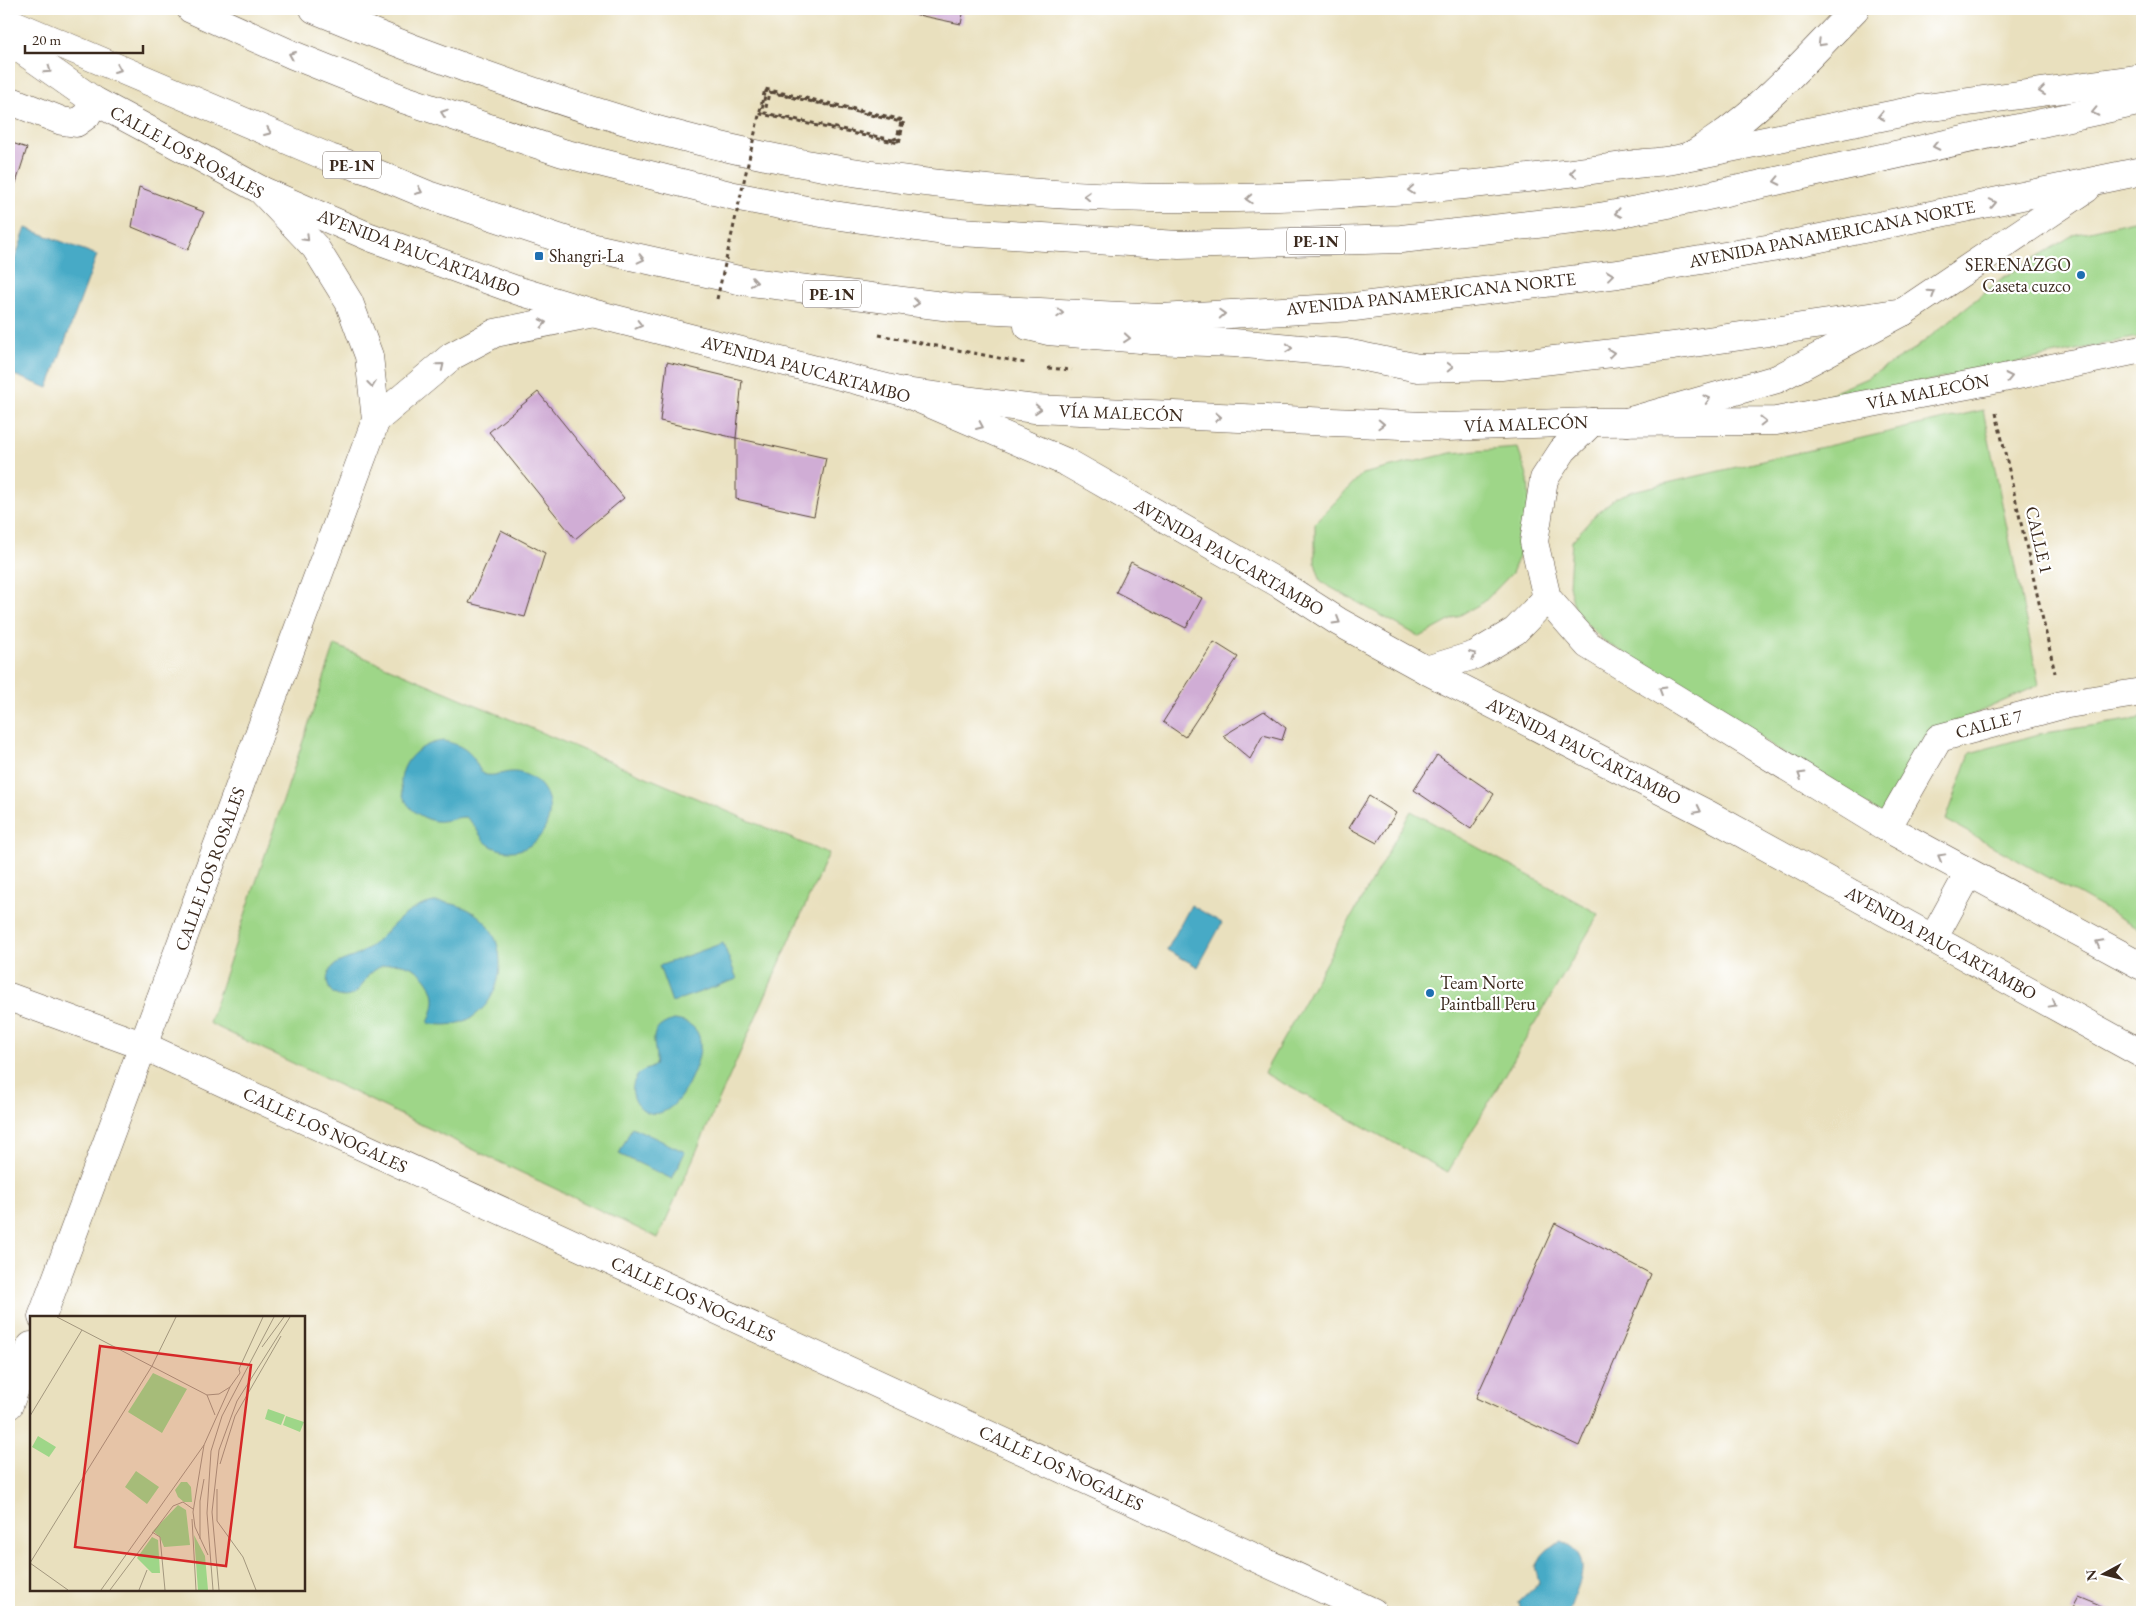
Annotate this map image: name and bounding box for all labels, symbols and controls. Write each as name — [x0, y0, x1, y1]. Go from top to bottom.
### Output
scale bar — [25, 22, 142, 54]
text: 20 m — [32, 30, 61, 49]
one-way arrow — [1818, 38, 1827, 47]
one-way arrow — [288, 50, 297, 61]
one-way arrow — [113, 62, 122, 73]
one-way arrow — [43, 64, 52, 73]
one-way arrow — [2037, 85, 2046, 95]
street label: CALLE LOS ROSALES — [106, 100, 268, 203]
one-way arrow — [2090, 106, 2099, 117]
one-way arrow — [440, 109, 448, 119]
one-way arrow — [1877, 111, 1886, 121]
one-way arrow — [263, 126, 272, 136]
one-way arrow — [1931, 141, 1940, 151]
road number: PE-1N — [323, 152, 381, 178]
one-way arrow — [1569, 167, 1577, 178]
one-way arrow — [1773, 175, 1782, 186]
one-way arrow — [1407, 184, 1415, 195]
one-way arrow — [414, 185, 423, 196]
one-way arrow — [1083, 190, 1091, 201]
one-way arrow — [1245, 193, 1253, 204]
street label: AVENIDA PANAMERICANA NORTE — [1686, 194, 1977, 273]
one-way arrow — [1989, 198, 1998, 209]
street label: AVENIDA PAUCARTAMBO — [314, 203, 524, 302]
one-way arrow — [1613, 208, 1622, 218]
road number: PE-1N — [1287, 228, 1345, 255]
one-way arrow — [301, 232, 310, 241]
place label: Shangri-La — [549, 244, 625, 267]
marker: Shangri-La — [533, 250, 545, 262]
one-way arrow — [637, 253, 646, 264]
place label: SERENAZGO Caseta cuzco — [1965, 253, 2071, 297]
street label: AVENIDA PANAMERICANA NORTE — [1284, 267, 1577, 320]
marker: SERENAZGO Caseta cuzco — [2075, 269, 2087, 281]
one-way arrow — [1606, 270, 1614, 281]
one-way arrow — [750, 277, 759, 287]
road number: PE-1N — [803, 280, 861, 308]
one-way arrow — [1926, 290, 1936, 299]
one-way arrow — [912, 297, 920, 308]
one-way arrow — [1056, 308, 1064, 318]
one-way arrow — [1218, 309, 1226, 320]
one-way arrow — [538, 318, 547, 329]
one-way arrow — [634, 319, 643, 330]
street label: AVENIDA PAUCARTAMBO — [698, 329, 913, 408]
one-way arrow — [1123, 332, 1131, 343]
one-way arrow — [1285, 343, 1293, 354]
one-way arrow — [1608, 348, 1616, 359]
one-way arrow — [435, 362, 444, 371]
one-way arrow — [1446, 362, 1454, 373]
street label: VÍA MALECÓN — [1865, 368, 1992, 415]
one-way arrow — [2004, 372, 2013, 383]
one-way arrow — [366, 380, 377, 388]
one-way arrow — [1703, 394, 1711, 404]
street label: VÍA MALECÓN — [1058, 399, 1184, 426]
one-way arrow — [1035, 404, 1043, 415]
street label: VÍA MALECÓN — [1463, 410, 1589, 437]
one-way arrow — [1214, 412, 1222, 423]
one-way arrow — [1760, 416, 1767, 426]
one-way arrow — [1377, 419, 1385, 429]
one-way arrow — [975, 420, 984, 430]
street label: AVENIDA PAUCARTAMBO — [1129, 492, 1328, 620]
street label: CALLE 1 — [2021, 504, 2058, 576]
one-way arrow — [1332, 614, 1341, 624]
one-way arrow — [1468, 650, 1477, 661]
one-way arrow — [1659, 687, 1668, 697]
street label: AVENIDA PAUCARTAMBO — [1482, 691, 1685, 810]
street label: CALLE 7 — [1953, 703, 2025, 744]
one-way arrow — [1797, 772, 1806, 782]
street label: CALLE LOS ROSALES — [169, 784, 250, 954]
one-way arrow — [1693, 804, 1702, 814]
one-way arrow — [1937, 854, 1946, 864]
street label: AVENIDA PAUCARTAMBO — [1841, 880, 2041, 1005]
one-way arrow — [2096, 939, 2105, 949]
place label: Team Norte Paintball Peru — [1440, 971, 1536, 1015]
marker: Team Norte Paintball Peru — [1424, 987, 1436, 999]
one-way arrow — [2047, 998, 2056, 1008]
street label: CALLE LOS NOGALES — [239, 1081, 411, 1178]
street label: CALLE LOS NOGALES — [607, 1250, 779, 1347]
inset map — [30, 1316, 305, 1591]
street label: CALLE LOS NOGALES — [975, 1419, 1147, 1516]
north arrow — [2078, 1548, 2128, 1598]
text: N — [2081, 1568, 2101, 1582]

